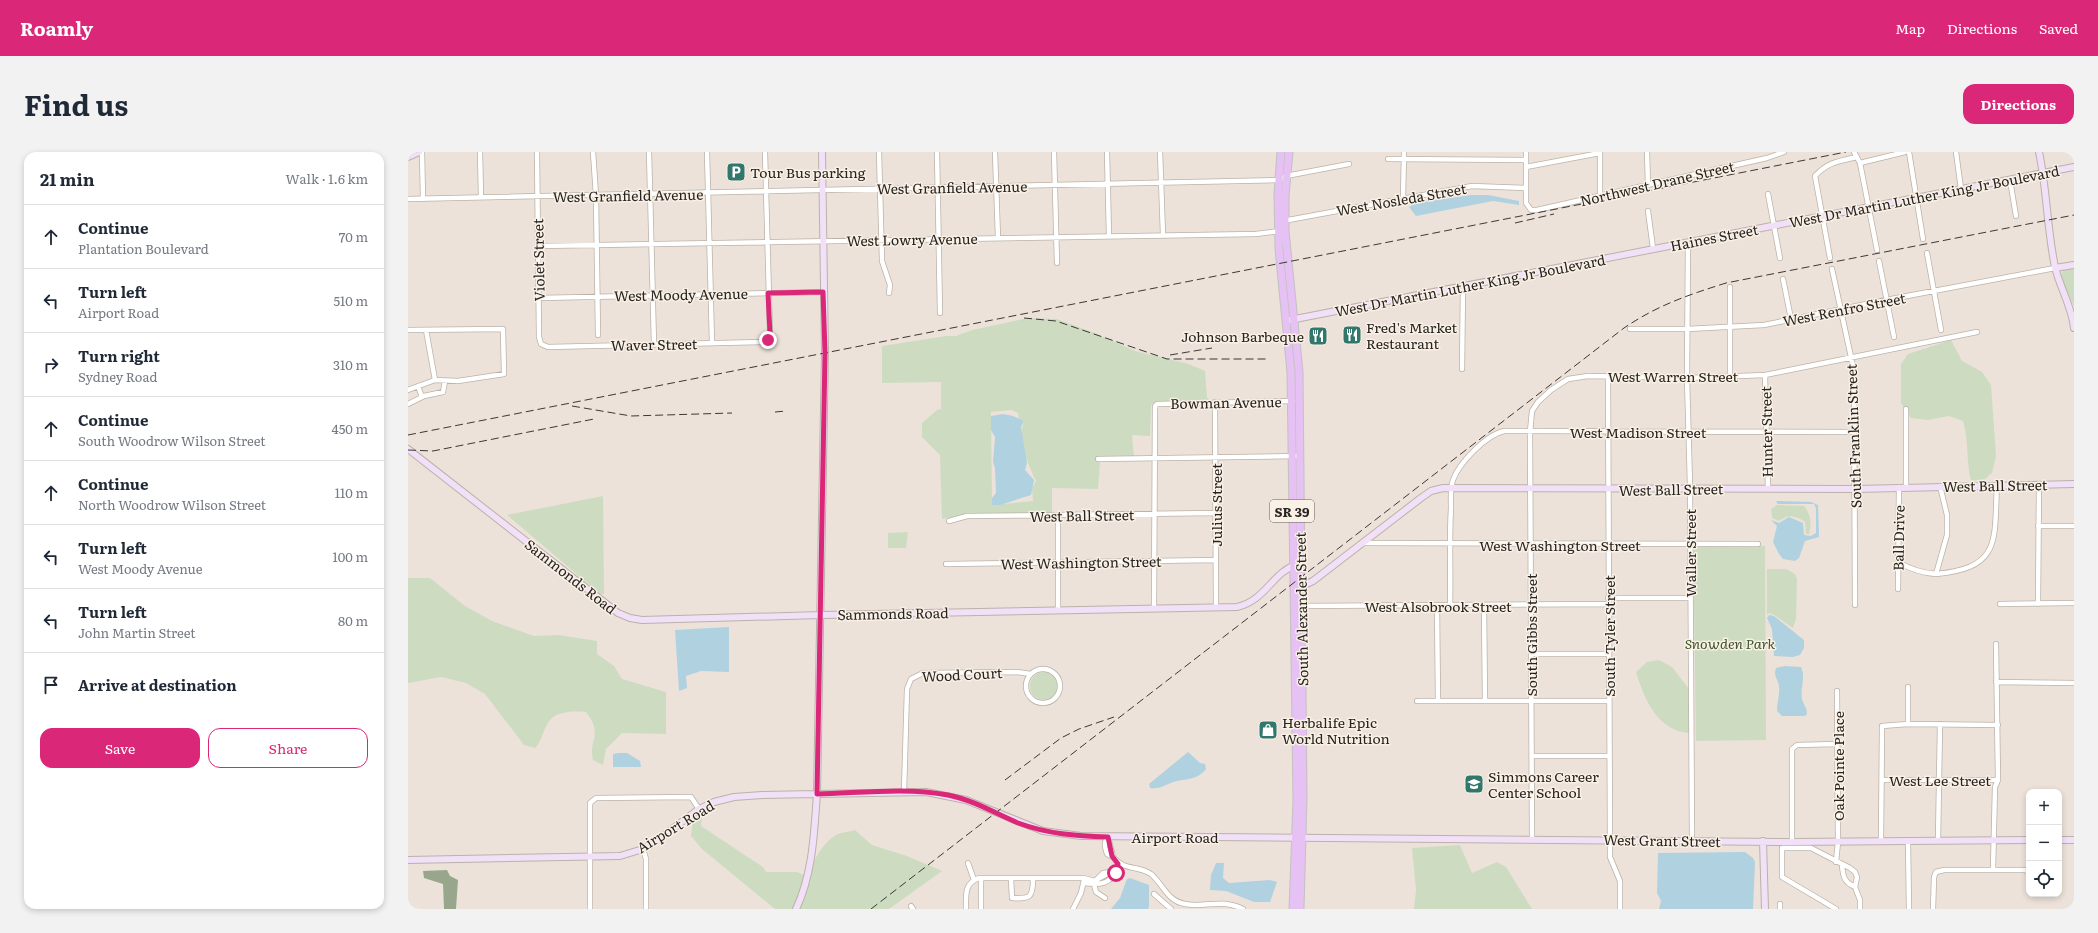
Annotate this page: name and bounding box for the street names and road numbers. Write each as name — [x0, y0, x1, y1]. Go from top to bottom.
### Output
street label: Northwest Drane Street — [1578, 155, 1736, 210]
street label: West Dr Martin Luther King Jr Boulevard — [1787, 160, 2061, 232]
street label: West Granfield Avenue — [877, 176, 1027, 198]
street label: West Nosleda Street — [1334, 178, 1468, 220]
street label: West Granfield Avenue — [553, 184, 703, 206]
street label: Violet Street — [527, 218, 549, 302]
street label: Haines Street — [1668, 219, 1760, 255]
street label: West Lowry Avenue — [846, 228, 978, 250]
street label: West Dr Martin Luther King Jr Boulevard — [1333, 249, 1607, 321]
street label: West Moody Avenue — [614, 283, 748, 305]
street label: West Renfro Street — [1781, 287, 1908, 331]
street label: Waver Street — [611, 333, 698, 355]
street label: South Franklin Street — [1840, 363, 1866, 508]
street label: West Warren Street — [1608, 366, 1739, 386]
street label: Hunter Street — [1755, 386, 1777, 478]
street label: Bowman Avenue — [1170, 391, 1282, 413]
street label: West Madison Street — [1570, 422, 1707, 442]
street label: Julius Street — [1206, 463, 1226, 547]
street label: West Ball Street — [1942, 474, 2048, 496]
street label: West Ball Street — [1618, 478, 1724, 500]
road number: SR 39 — [1270, 500, 1314, 522]
street label: West Ball Street — [1029, 504, 1135, 526]
street label: Ball Drive — [1887, 505, 1909, 571]
street label: Waller Street — [1680, 508, 1700, 597]
street label: South Alexander Street — [1290, 531, 1312, 686]
street label: Sammonds Road — [521, 534, 621, 618]
street label: West Washington Street — [1479, 535, 1641, 555]
street label: West Washington Street — [1000, 551, 1162, 573]
street label: South Gibbs Street — [1521, 573, 1541, 697]
street label: South Tyler Street — [1599, 575, 1619, 697]
street label: West Alsobrook Street — [1364, 596, 1512, 616]
street label: Sammonds Road — [837, 602, 949, 624]
street label: Wood Court — [921, 662, 1003, 686]
street label: Oak Pointe Place — [1828, 711, 1848, 821]
street label: West Lee Street — [1889, 770, 1991, 790]
street label: Airport Road — [632, 795, 718, 857]
street label: Airport Road — [1131, 827, 1219, 847]
street label: West Grant Street — [1603, 829, 1721, 851]

